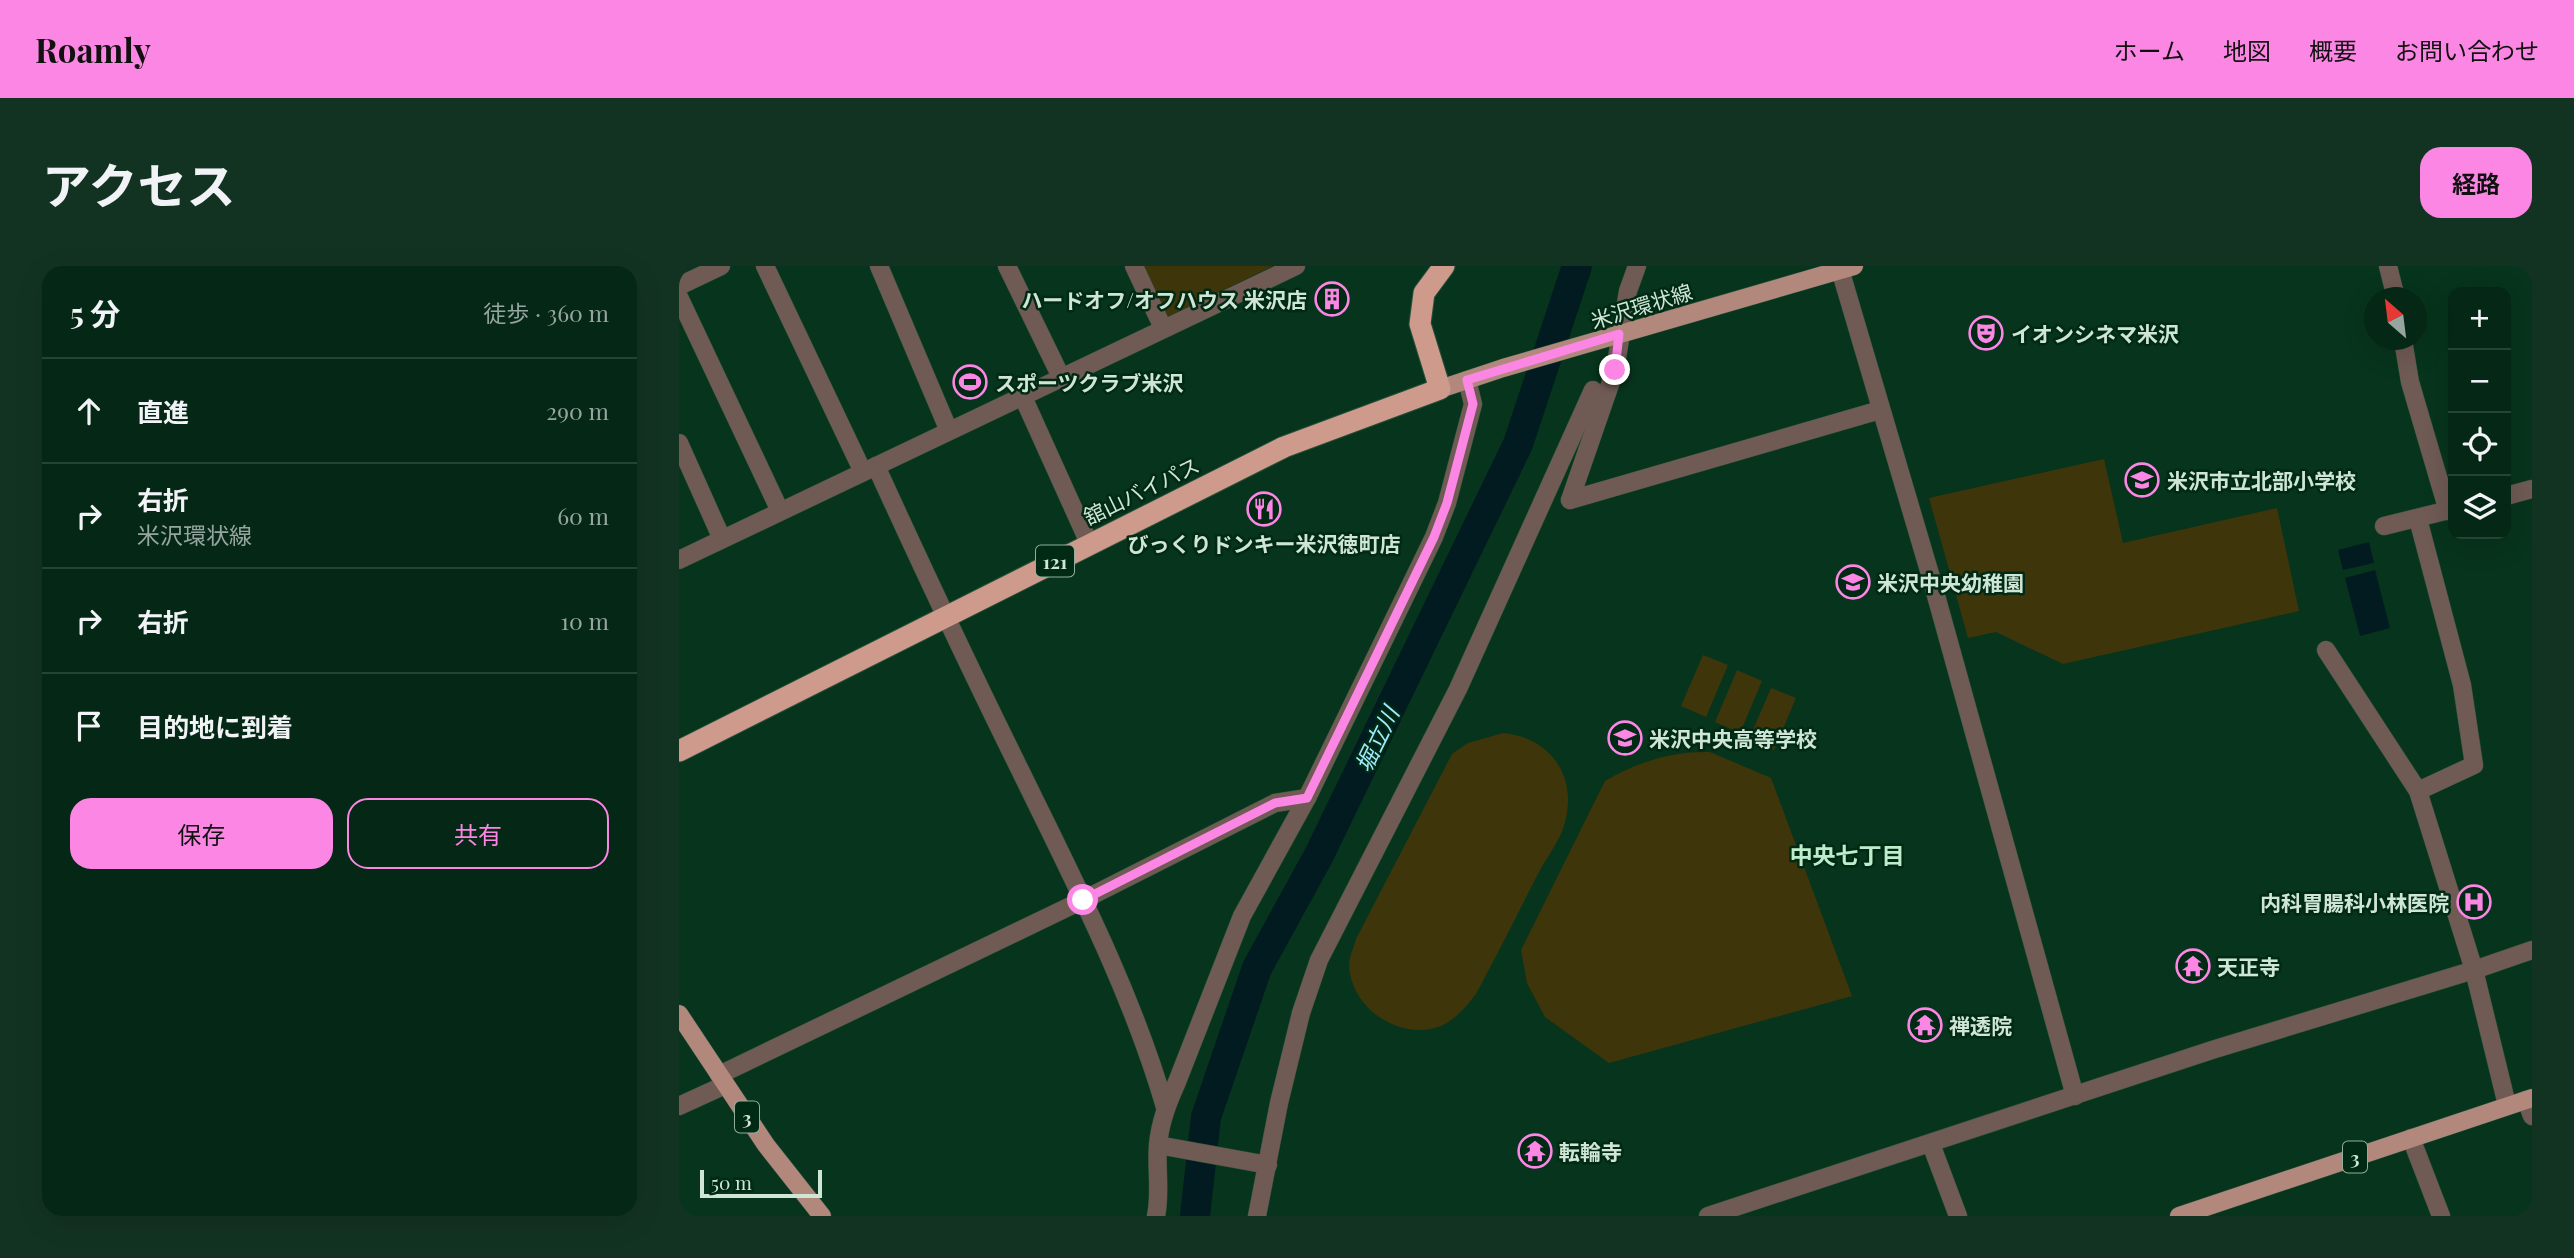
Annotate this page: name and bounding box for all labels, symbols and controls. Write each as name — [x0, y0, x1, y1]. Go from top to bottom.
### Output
text: Roamly — [35, 27, 151, 71]
text: ホーム — [2114, 34, 2185, 66]
text: 地図 — [2223, 34, 2271, 66]
text: 概要 — [2309, 34, 2357, 66]
text: お問い合わせ — [2395, 34, 2539, 66]
button: 経路 — [2420, 147, 2532, 218]
text: アクセス — [42, 151, 236, 216]
street label: 米沢環状線 — [1587, 276, 1695, 334]
building icon: ハードオフ/オフハウス 米沢店 — [1313, 280, 1351, 318]
place label: ハードオフ/オフハウス 米沢店 — [1021, 285, 1307, 313]
north arrow — [2364, 287, 2427, 350]
map controls — [2448, 287, 2511, 539]
button: + — [2448, 287, 2511, 350]
text: 5 分 — [70, 293, 120, 333]
text: 徒歩 · 360 m — [483, 297, 609, 328]
theatre icon: イオンシネマ米沢 — [1967, 314, 2005, 352]
place label: イオンシネマ米沢 — [2011, 319, 2179, 347]
button: − — [2448, 350, 2511, 413]
route end — [1599, 354, 1630, 385]
sports icon: スポーツクラブ米沢 — [951, 363, 989, 401]
place label: スポーツクラブ米沢 — [995, 368, 1184, 396]
icon: ahead — [70, 392, 108, 430]
text: 直進 — [137, 394, 189, 429]
text: 290 m — [546, 395, 609, 426]
button: locate — [2448, 413, 2511, 476]
street label: 舘山バイパス — [1078, 450, 1204, 530]
school or university icon: 米沢市立北部小学校 — [2123, 461, 2161, 499]
place label: 米沢市立北部小学校 — [2167, 466, 2356, 494]
button: layers — [2448, 476, 2511, 539]
text: 右折 — [137, 482, 189, 517]
restaurant icon: びっくりドンキー米沢徳町店 — [1245, 490, 1283, 528]
icon: right — [70, 497, 108, 535]
text: 60 m — [557, 500, 609, 531]
text: 米沢環状線 — [137, 519, 252, 550]
place label: びっくりドンキー米沢徳町店 — [1128, 529, 1401, 557]
road number: 121 — [1036, 546, 1074, 576]
school or university icon: 米沢中央幼稚園 — [1834, 563, 1872, 601]
place label: 米沢中央幼稚園 — [1877, 568, 2024, 596]
icon: right — [70, 602, 108, 640]
text: 右折 — [137, 604, 189, 639]
text: 10 m — [561, 605, 609, 636]
water label: 堀立川 — [1347, 699, 1406, 777]
icon: arrive — [70, 707, 108, 745]
text: 目的地に到着 — [137, 709, 293, 744]
school or university icon: 米沢中央高等学校 — [1606, 719, 1644, 757]
place label: 米沢中央高等学校 — [1649, 724, 1817, 752]
button: 保存 — [70, 798, 333, 869]
button: 共有 — [347, 798, 609, 869]
district label: 中央七丁目 — [1790, 839, 1905, 870]
hospital icon: 内科胃腸科小林医院 — [2455, 883, 2493, 921]
route start — [1067, 884, 1098, 915]
place label: 内科胃腸科小林医院 — [2260, 888, 2449, 916]
temple icon: 天正寺 — [2174, 947, 2212, 985]
place label: 天正寺 — [2217, 952, 2280, 980]
temple icon: 禅透院 — [1906, 1006, 1944, 1044]
place label: 禅透院 — [1949, 1011, 2012, 1039]
road number: 3 — [735, 1102, 759, 1132]
temple icon: 転輪寺 — [1516, 1132, 1554, 1170]
place label: 転輪寺 — [1559, 1137, 1622, 1165]
road number: 3 — [2343, 1142, 2367, 1172]
scale bar — [700, 1167, 823, 1199]
text: 50 m — [711, 1169, 752, 1195]

